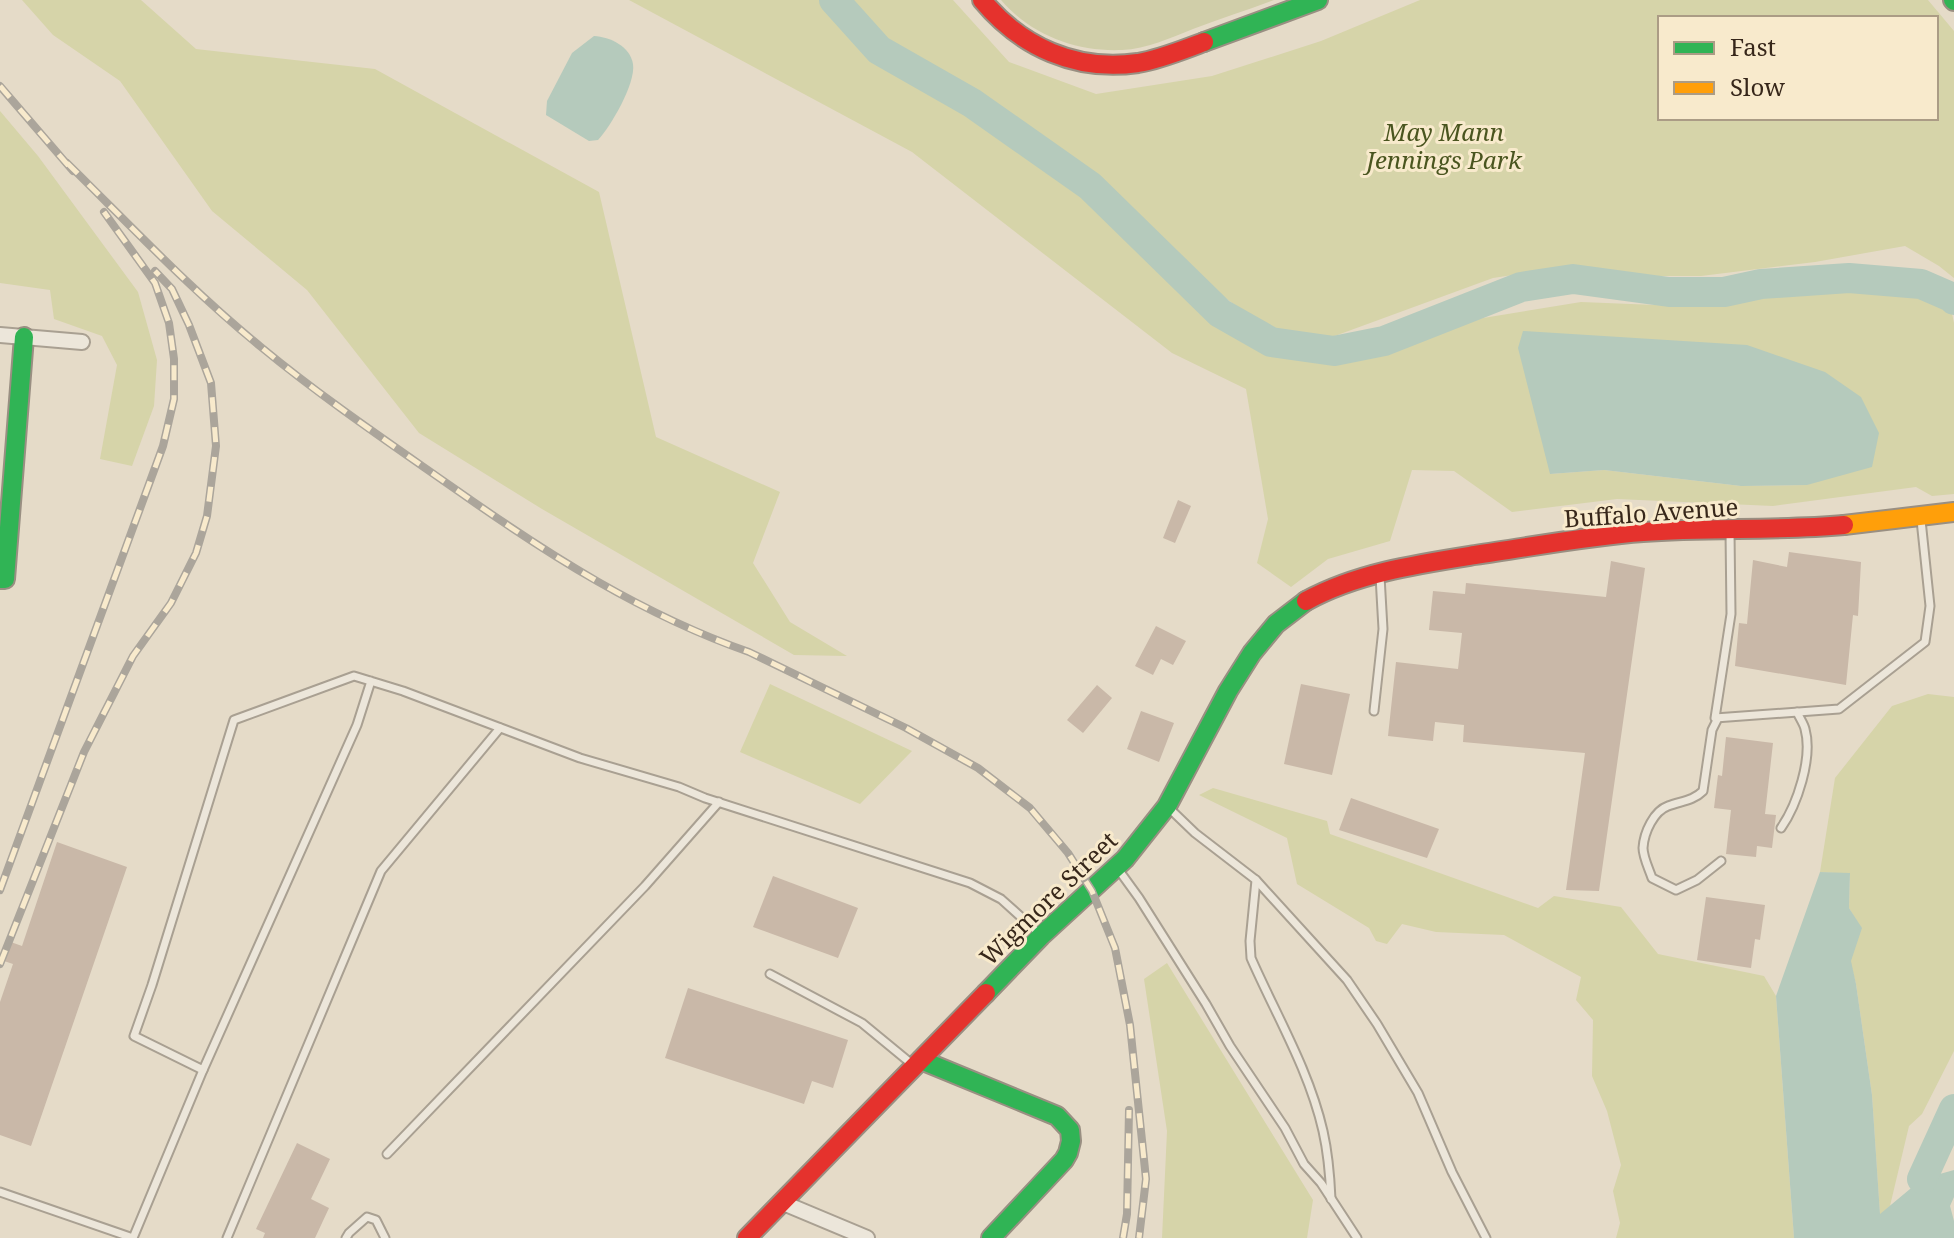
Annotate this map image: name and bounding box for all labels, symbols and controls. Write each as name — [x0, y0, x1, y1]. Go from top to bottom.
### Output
legend — [1658, 16, 1938, 120]
text: Fast — [1730, 30, 1776, 63]
text: Slow — [1730, 70, 1785, 103]
park label: May Mann Jennings Park — [1362, 115, 1523, 176]
street label: Buffalo Avenue — [1563, 489, 1739, 535]
street label: Wigmore Street — [972, 824, 1124, 972]

